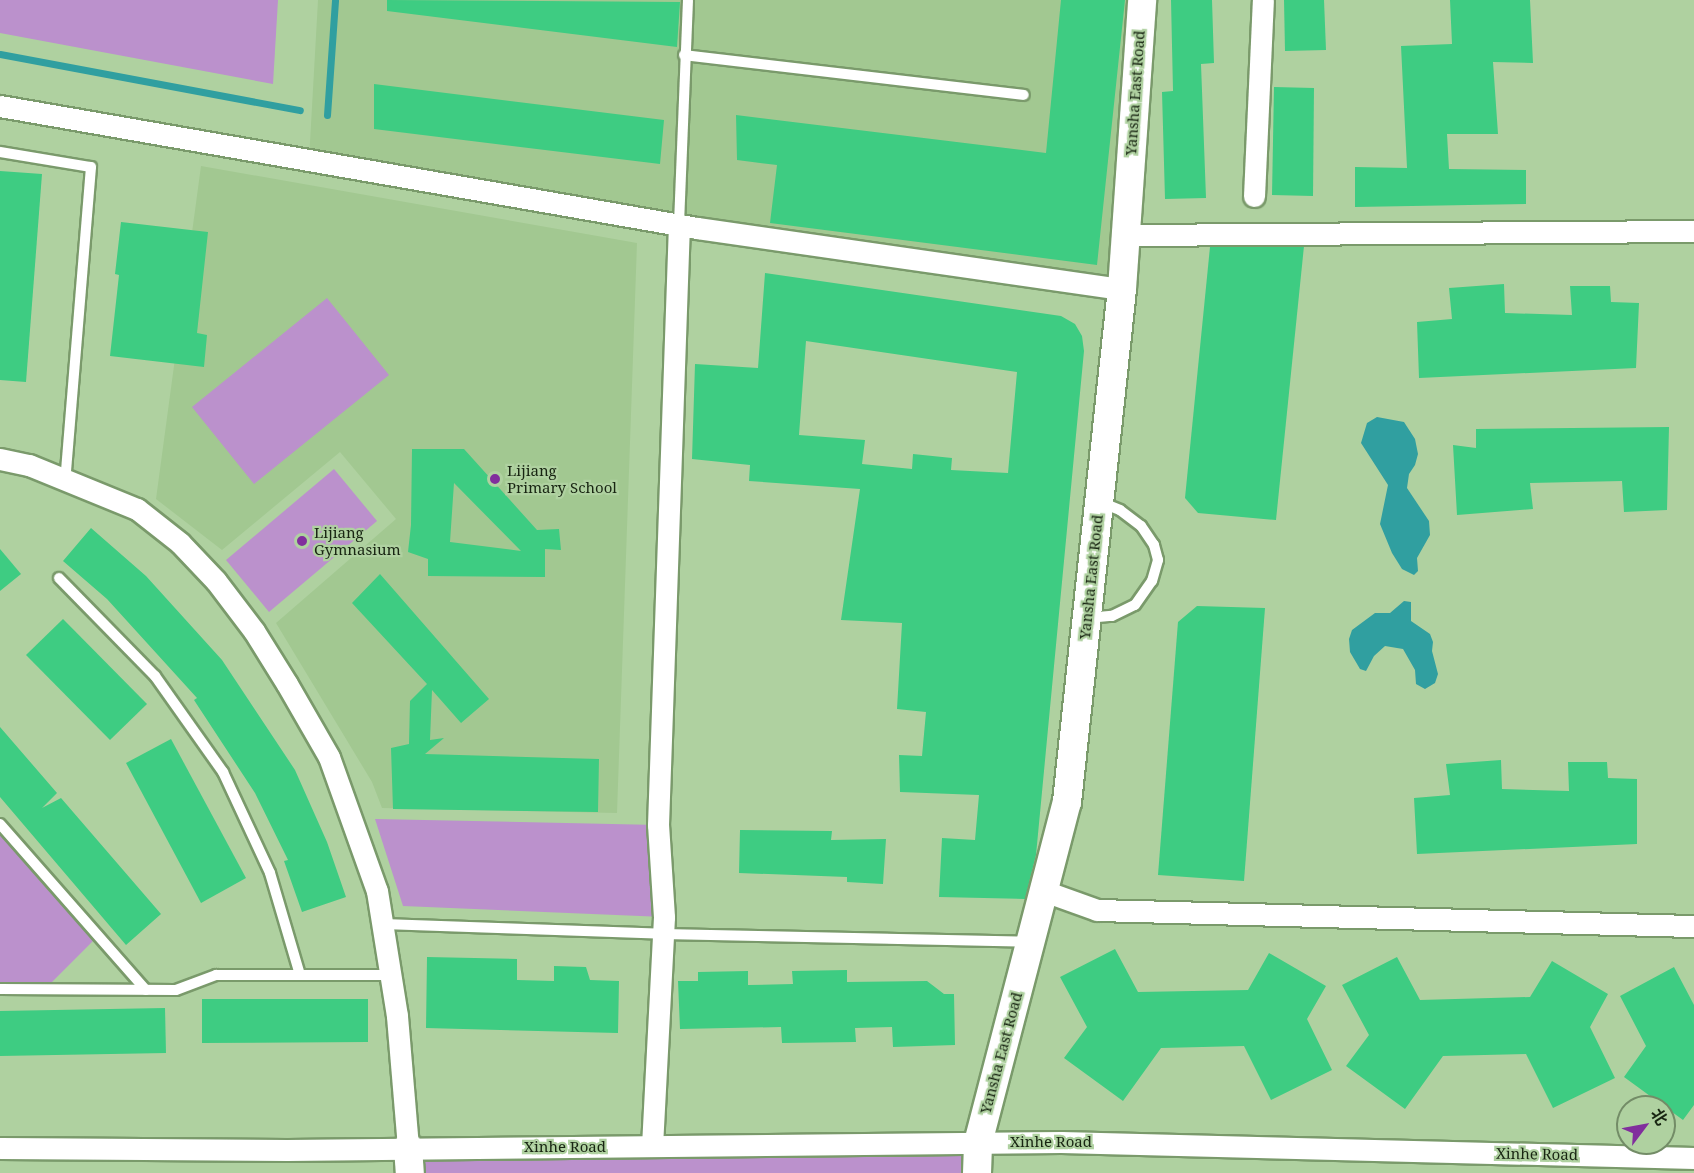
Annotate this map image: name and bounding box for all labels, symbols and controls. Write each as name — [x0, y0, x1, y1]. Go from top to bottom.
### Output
street label: Yansha East Road — [1122, 30, 1148, 156]
place label: Lijiang Primary School — [507, 461, 617, 496]
marker: Lijiang Primary School — [488, 472, 502, 486]
street label: Yansha East Road — [1076, 514, 1106, 640]
place label: Lijiang Gymnasium — [314, 523, 401, 558]
marker: Lijiang Gymnasium — [295, 534, 309, 548]
street label: Yansha East Road — [976, 990, 1026, 1116]
north arrow — [1616, 1095, 1676, 1155]
text: 北 — [1646, 1104, 1673, 1129]
street label: Xinhe Road — [1010, 1133, 1092, 1151]
street label: Xinhe Road — [524, 1138, 606, 1156]
street label: Xinhe Road — [1496, 1144, 1578, 1164]

